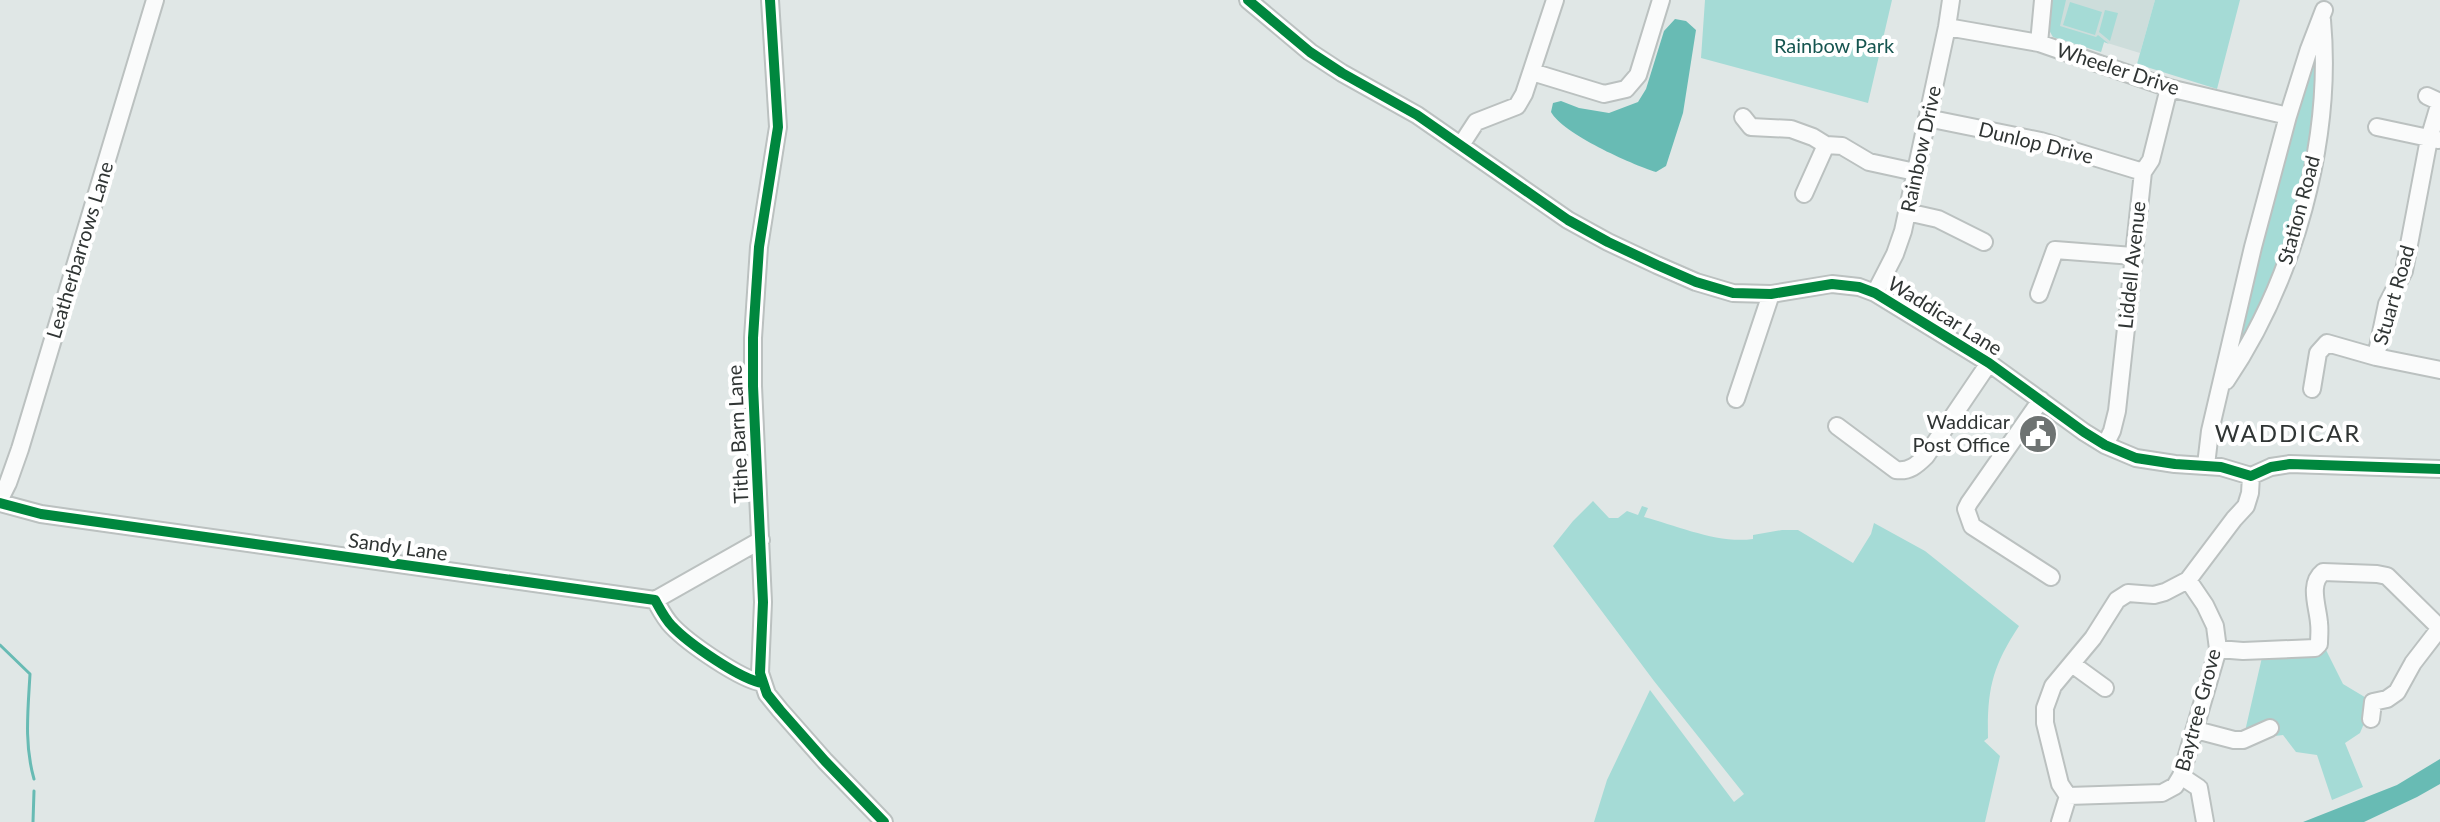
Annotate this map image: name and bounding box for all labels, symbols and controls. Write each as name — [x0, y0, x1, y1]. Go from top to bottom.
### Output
park label: Rainbow Park — [1774, 33, 1895, 57]
street label: Wheeler Drive — [2054, 37, 2183, 99]
street label: Rainbow Drive — [1895, 83, 1945, 214]
street label: Dunlop Drive — [1976, 116, 2096, 168]
street label: Station Road — [2272, 153, 2324, 267]
street label: Leatherbarrows Lane — [41, 158, 117, 341]
street label: Liddell Avenue — [2112, 200, 2150, 330]
street label: Stuart Road — [2367, 242, 2419, 347]
street label: Waddicar Lane — [1884, 270, 2007, 360]
street label: Tithe Barn Lane — [721, 364, 753, 504]
place label: Waddicar Post Office — [1913, 409, 2011, 456]
public building icon: Waddicar Post Office — [2017, 413, 2059, 455]
district label: WADDICAR — [2215, 418, 2361, 447]
street label: Sandy Lane — [347, 527, 449, 565]
street label: Baytree Grove — [2169, 646, 2225, 774]

